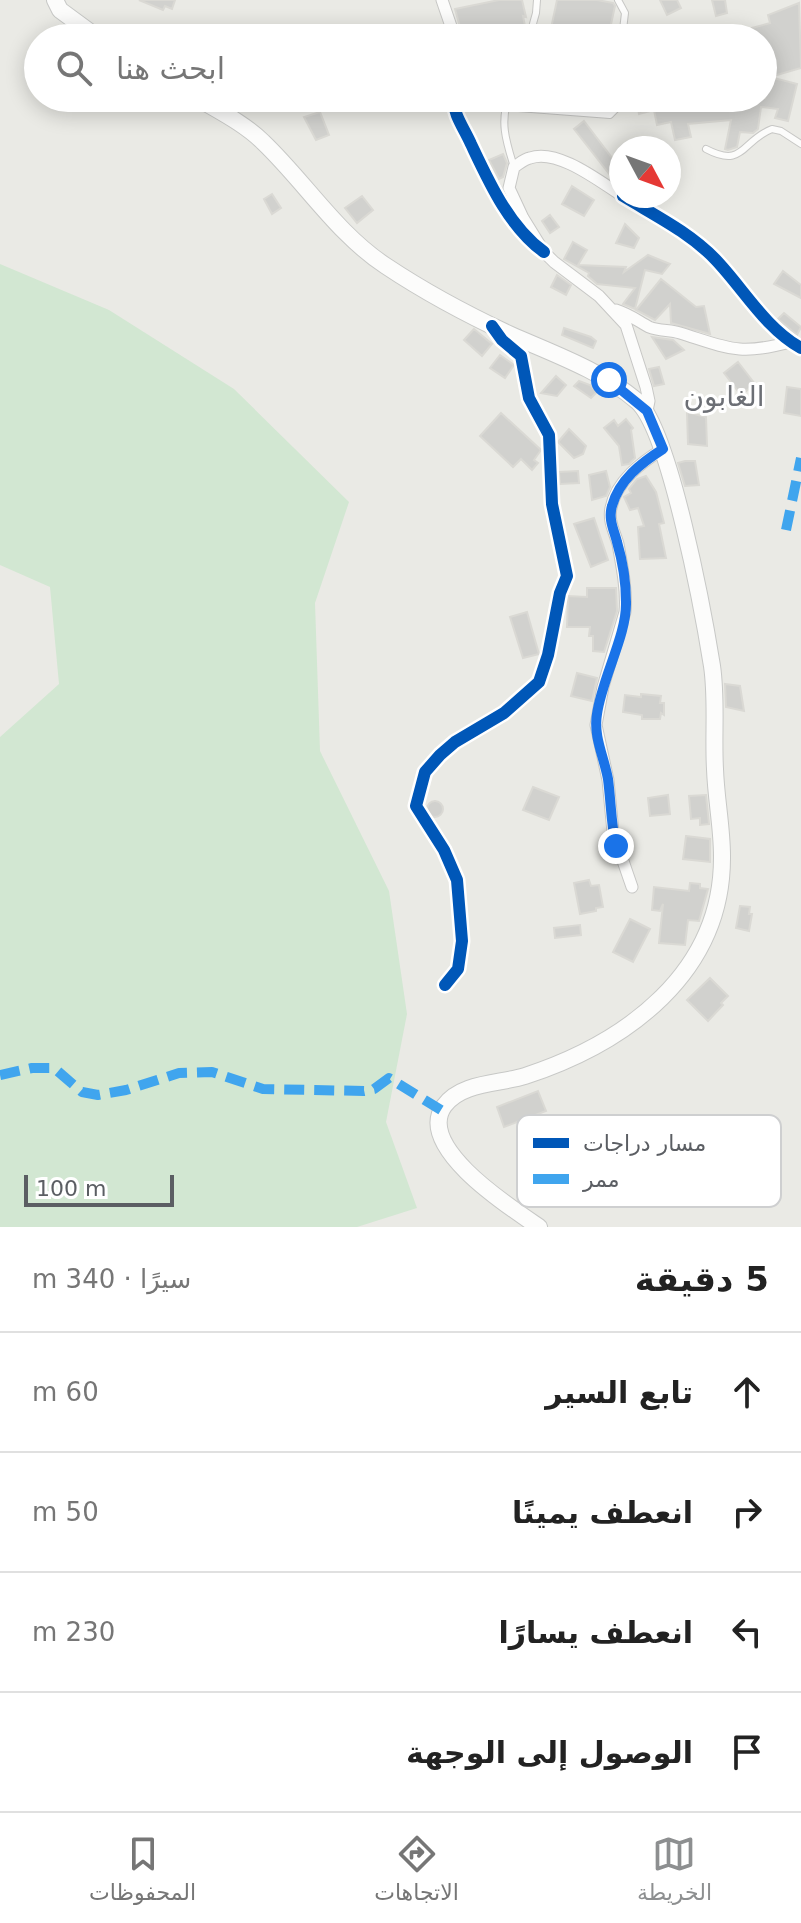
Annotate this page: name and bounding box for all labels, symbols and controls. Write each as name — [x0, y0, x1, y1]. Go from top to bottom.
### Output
search box — [24, 24, 777, 112]
icon: search — [52, 46, 96, 90]
text: ابحث هنا — [116, 51, 225, 86]
north arrow — [609, 136, 681, 208]
route start — [591, 362, 627, 398]
district label: الغابون — [683, 380, 765, 413]
route end — [598, 828, 634, 864]
legend — [517, 1115, 781, 1207]
text: مسار دراجات — [583, 1131, 706, 1156]
text: ممر — [582, 1167, 620, 1192]
scale bar — [24, 1171, 174, 1207]
text: 100 m — [36, 1176, 106, 1201]
text: 5 دقيقة — [635, 1259, 769, 1299]
text: سيرًا · 340 m — [32, 1264, 191, 1294]
icon: ahead — [725, 1370, 769, 1414]
text: تابع السير — [545, 1375, 693, 1410]
text: 60 m — [32, 1377, 99, 1407]
icon: right — [725, 1490, 769, 1534]
text: انعطف يمينًا — [512, 1495, 693, 1530]
text: 50 m — [32, 1497, 99, 1527]
icon: left — [725, 1610, 769, 1654]
text: انعطف يسارًا — [499, 1615, 693, 1650]
text: 230 m — [32, 1617, 115, 1647]
icon: arrive — [725, 1730, 769, 1774]
text: الوصول إلى الوجهة — [406, 1735, 693, 1770]
tab: المحفوظات — [89, 1832, 196, 1905]
tab: الاتجاهات — [374, 1832, 459, 1905]
tab: الخريطة — [637, 1832, 712, 1905]

